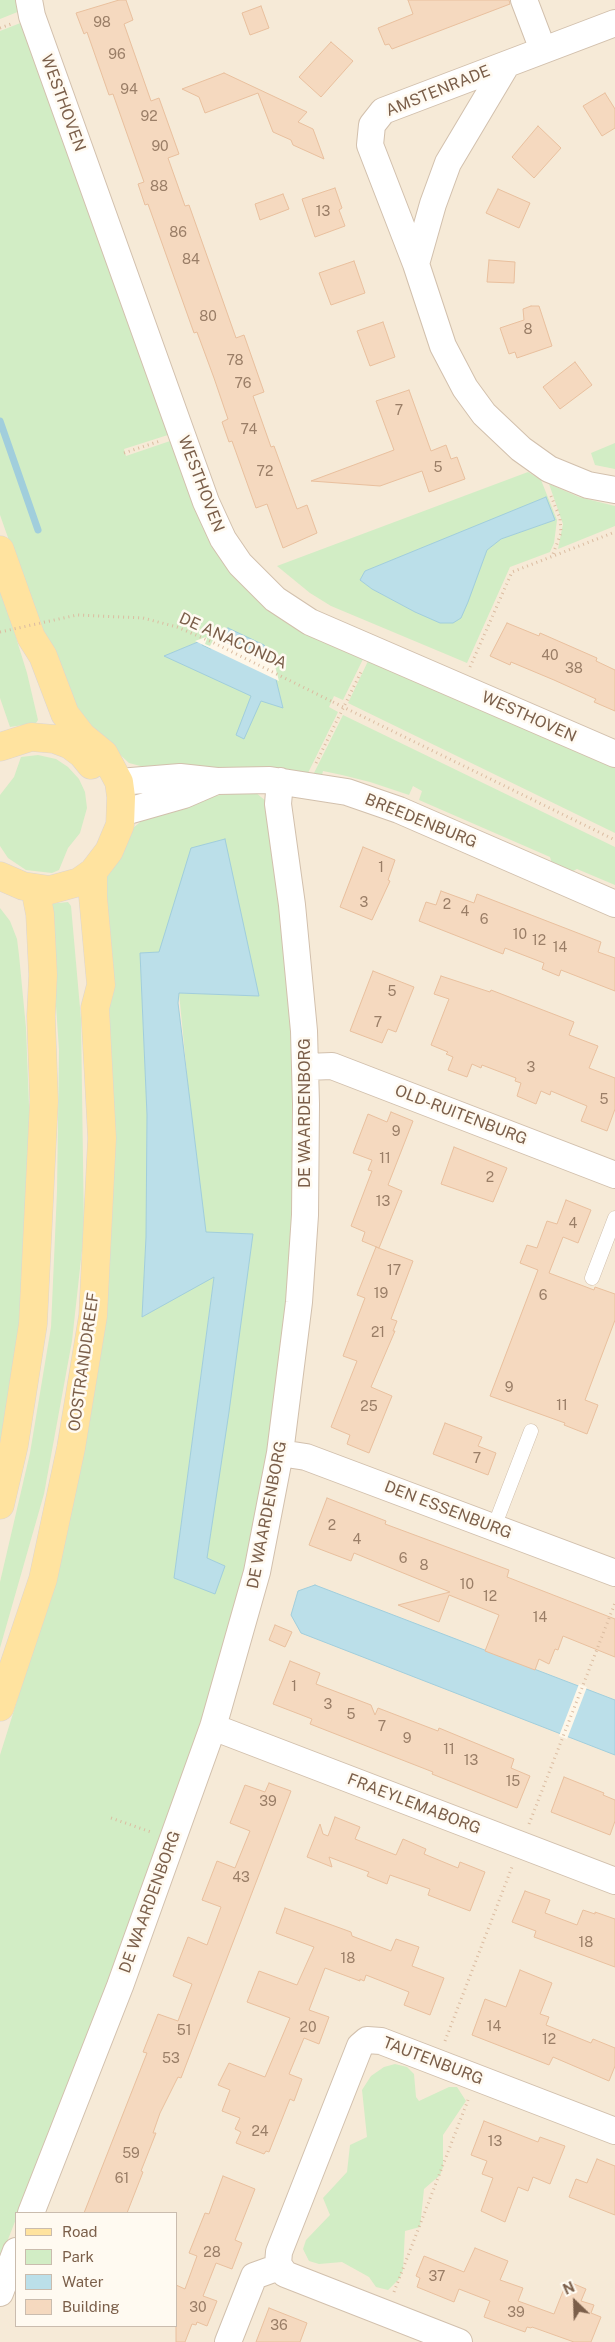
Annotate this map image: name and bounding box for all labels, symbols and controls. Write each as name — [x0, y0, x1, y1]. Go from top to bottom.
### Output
house number: 98 — [93, 15, 111, 31]
house number: 96 — [108, 47, 126, 63]
street label: WESTHOVEN — [37, 52, 89, 154]
street label: AMSTENRADE — [383, 61, 493, 121]
house number: 94 — [120, 82, 138, 98]
house number: 92 — [140, 109, 158, 125]
house number: 90 — [151, 139, 169, 155]
house number: 88 — [150, 179, 168, 195]
house number: 13 — [316, 204, 330, 220]
house number: 86 — [169, 225, 187, 241]
house number: 84 — [182, 252, 200, 268]
house number: 80 — [199, 309, 217, 325]
house number: 8 — [523, 322, 533, 338]
house number: 78 — [226, 353, 244, 369]
house number: 76 — [235, 376, 251, 392]
house number: 7 — [395, 403, 403, 419]
house number: 74 — [241, 422, 257, 438]
street label: WESTHOVEN — [174, 433, 228, 535]
house number: 5 — [434, 460, 442, 476]
house number: 72 — [257, 464, 273, 480]
street label: DE ANACONDA — [176, 609, 290, 673]
house number: 40 — [541, 648, 559, 664]
house number: 38 — [565, 661, 583, 677]
street label: WESTHOVEN — [479, 688, 579, 746]
street label: BREEDENBURG — [362, 790, 480, 852]
house number: 1 — [378, 860, 384, 876]
house number: 3 — [360, 895, 368, 911]
house number: 2 — [443, 897, 451, 913]
house number: 4 — [461, 904, 469, 920]
house number: 6 — [480, 912, 488, 928]
house number: 10 — [513, 927, 527, 943]
house number: 12 — [532, 933, 546, 949]
house number: 14 — [553, 940, 567, 956]
house number: 5 — [388, 984, 396, 1000]
house number: 7 — [374, 1015, 382, 1031]
street label: DE WAARDENBORG — [295, 1038, 315, 1188]
house number: 3 — [527, 1060, 535, 1076]
street label: OLD-RUITENBURG — [392, 1081, 530, 1149]
house number: 5 — [600, 1092, 608, 1108]
house number: 9 — [392, 1124, 400, 1140]
house number: 11 — [379, 1151, 391, 1167]
house number: 2 — [486, 1170, 494, 1186]
house number: 13 — [376, 1194, 390, 1210]
house number: 4 — [569, 1216, 577, 1232]
house number: 17 — [387, 1263, 401, 1279]
house number: 19 — [374, 1286, 388, 1302]
house number: 6 — [539, 1288, 547, 1304]
street label: OOSTRANDDREEF — [65, 1291, 103, 1433]
house number: 21 — [371, 1325, 385, 1341]
house number: 9 — [505, 1380, 513, 1396]
house number: 11 — [556, 1398, 568, 1414]
house number: 25 — [360, 1399, 378, 1415]
street label: DE WAARDENBORG — [243, 1440, 291, 1590]
house number: 7 — [473, 1451, 481, 1467]
street label: DEN ESSENBURG — [382, 1477, 514, 1543]
house number: 2 — [328, 1518, 336, 1534]
house number: 4 — [353, 1532, 361, 1548]
house number: 6 — [399, 1551, 407, 1567]
house number: 8 — [419, 1558, 429, 1574]
house number: 10 — [460, 1577, 474, 1593]
house number: 12 — [483, 1589, 497, 1605]
house number: 14 — [533, 1610, 547, 1626]
house number: 1 — [291, 1679, 297, 1695]
house number: 3 — [324, 1697, 332, 1713]
house number: 5 — [347, 1707, 355, 1723]
house number: 7 — [378, 1719, 386, 1735]
house number: 9 — [403, 1731, 411, 1747]
house number: 11 — [443, 1742, 455, 1758]
house number: 13 — [464, 1753, 478, 1769]
street label: FRAEYLEMABORG — [345, 1770, 483, 1838]
house number: 15 — [506, 1774, 520, 1790]
house number: 39 — [259, 1794, 277, 1810]
street label: DE WAARDENBORG — [115, 1828, 185, 1976]
house number: 43 — [232, 1870, 250, 1886]
house number: 18 — [579, 1935, 593, 1951]
house number: 18 — [341, 1951, 355, 1967]
house number: 14 — [487, 2019, 501, 2035]
house number: 20 — [300, 2020, 316, 2036]
house number: 51 — [177, 2023, 191, 2039]
house number: 12 — [542, 2032, 556, 2048]
street label: TAUTENBURG — [380, 2033, 486, 2089]
house number: 53 — [162, 2051, 180, 2067]
house number: 24 — [251, 2124, 269, 2140]
house number: 13 — [488, 2134, 502, 2150]
house number: 59 — [122, 2146, 140, 2162]
house number: 61 — [115, 2171, 129, 2187]
legend — [15, 2212, 178, 2327]
text: Road — [62, 2223, 98, 2240]
house number: 28 — [203, 2245, 221, 2261]
text: Park — [62, 2248, 94, 2265]
house number: 37 — [429, 2269, 445, 2285]
text: Water — [62, 2273, 104, 2290]
north arrow — [550, 2277, 600, 2327]
text: N — [561, 2279, 577, 2298]
text: Building — [62, 2298, 120, 2315]
house number: 30 — [189, 2300, 207, 2316]
house number: 39 — [507, 2305, 525, 2321]
house number: 36 — [270, 2318, 288, 2334]

